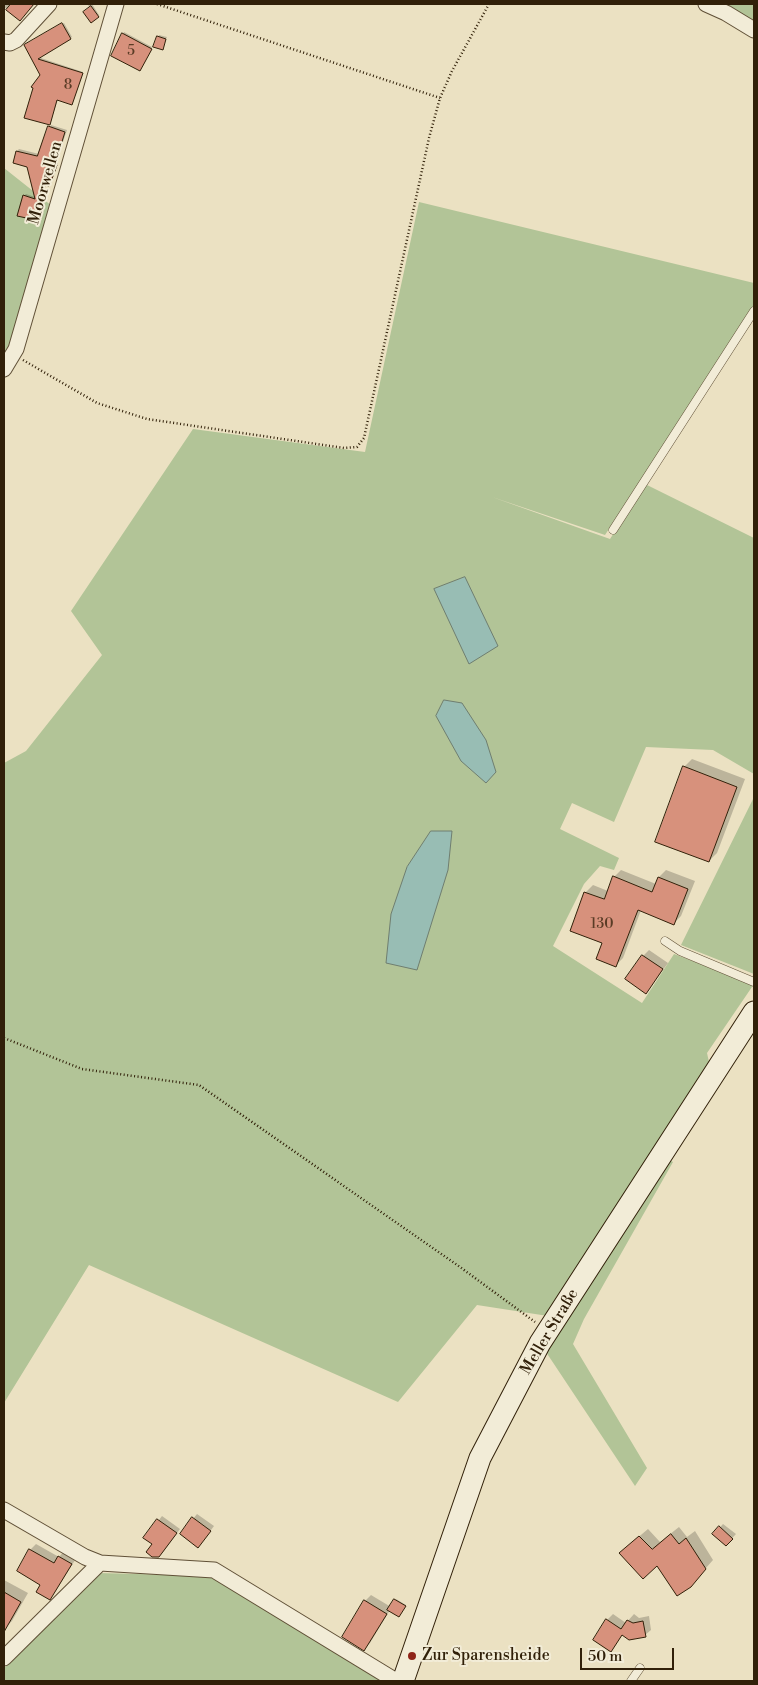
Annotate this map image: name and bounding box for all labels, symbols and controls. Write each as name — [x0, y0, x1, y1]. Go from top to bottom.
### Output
house number: 5 — [127, 44, 135, 60]
house number: 8 — [64, 78, 72, 94]
street label: Moorwellen — [25, 139, 67, 227]
house number: 130 — [590, 917, 614, 933]
street label: Meller Straße — [517, 1286, 583, 1378]
scale bar — [583, 1638, 677, 1670]
place label: Zur Sparensheide — [422, 1646, 550, 1666]
text: 50 m — [588, 1647, 622, 1666]
marker: Zur Sparensheide — [406, 1650, 418, 1662]

